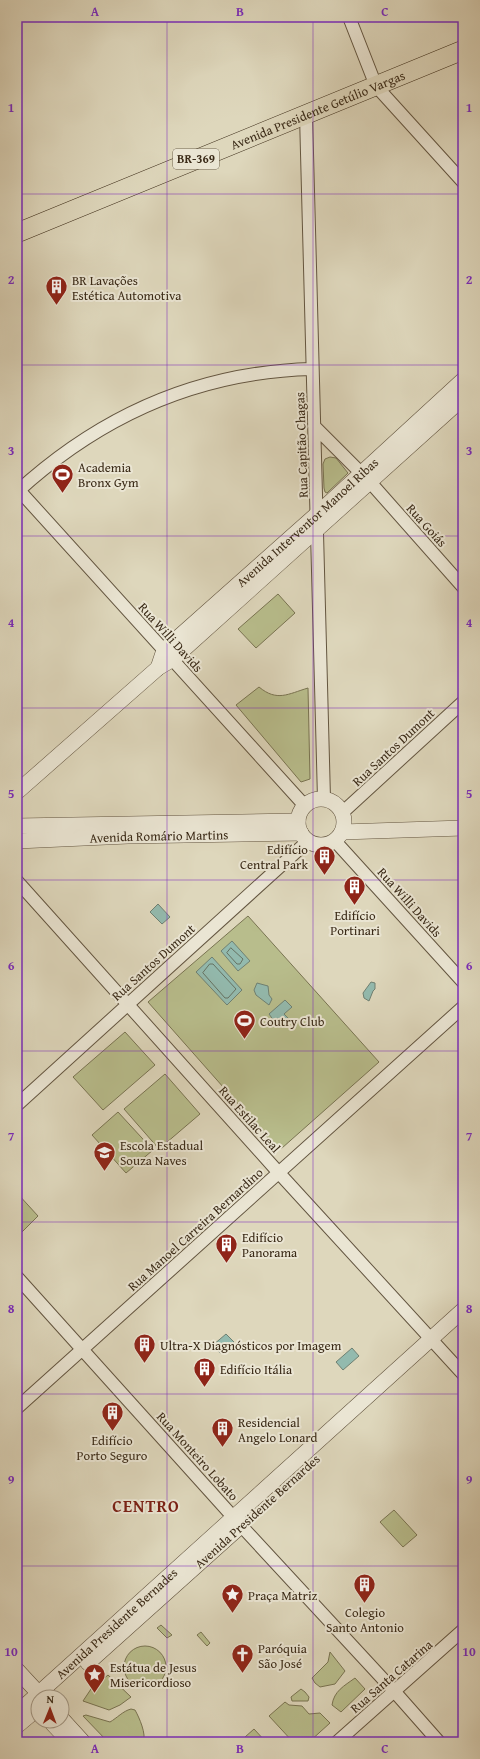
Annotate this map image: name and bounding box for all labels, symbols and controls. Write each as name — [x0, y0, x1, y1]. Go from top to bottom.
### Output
text: A — [91, 2, 100, 21]
text: B — [236, 2, 244, 21]
text: C — [381, 2, 389, 21]
street label: Avenida Presidente Getúlio Vargas — [228, 66, 408, 154]
text: 1 — [8, 98, 14, 117]
text: 1 — [466, 98, 472, 117]
road number: BR-369 — [173, 149, 219, 169]
text: 2 — [8, 270, 15, 289]
text: 2 — [466, 270, 473, 289]
place label: BR Lavações Estética Automotiva — [72, 271, 182, 305]
building icon: BR Lavações Estética Automotiva — [44, 274, 70, 307]
street label: Rua Capitão Chagas — [290, 392, 313, 498]
text: 3 — [8, 441, 14, 460]
text: 3 — [466, 441, 472, 460]
street label: Avenida Interventor Manoel Ribas — [232, 453, 383, 592]
place label: Academia Bronx Gym — [78, 458, 139, 492]
sports icon: Academia Bronx Gym — [50, 461, 76, 494]
street label: Rua Goiás — [402, 499, 451, 551]
street label: Rua Willi Davids — [134, 598, 207, 676]
text: 4 — [8, 613, 15, 632]
text: 4 — [466, 613, 473, 632]
street label: Rua Santos Dumont — [348, 704, 439, 791]
text: 5 — [8, 784, 15, 803]
text: 5 — [466, 784, 473, 803]
street label: Avenida Romário Martins — [89, 825, 228, 848]
place label: Edifício Central Park — [240, 840, 308, 874]
building icon: Edifício Central Park — [311, 843, 337, 876]
street label: Rua Willi Davids — [373, 863, 446, 941]
building icon: Edifício Portinari — [342, 874, 368, 907]
place label: Edifício Portinari — [330, 906, 380, 940]
street label: Rua Santos Dumont — [107, 919, 200, 1005]
text: 6 — [8, 956, 15, 975]
text: 6 — [466, 956, 473, 975]
sports icon: Coutry Club — [231, 1008, 257, 1041]
place label: Coutry Club — [260, 1012, 325, 1031]
street label: Rua Estilac Leal — [214, 1082, 285, 1157]
text: 7 — [8, 1127, 15, 1146]
text: 7 — [466, 1127, 473, 1146]
place label: Escola Estadual Souza Naves — [120, 1136, 203, 1170]
school or university icon: Escola Estadual Souza Naves — [92, 1139, 118, 1172]
street label: Rua Manoel Carreira Bernardino — [123, 1163, 268, 1296]
place label: Edifício Panorama — [242, 1228, 298, 1262]
building icon: Edifício Panorama — [213, 1231, 239, 1264]
text: 8 — [8, 1299, 15, 1318]
text: 8 — [466, 1299, 473, 1318]
building icon: Ultra-X Diagnósticos por Imagem — [132, 1332, 158, 1365]
place label: Ultra-X Diagnósticos por Imagem — [160, 1336, 342, 1355]
building icon: Edifício Itália — [192, 1356, 218, 1389]
place label: Edifício Itália — [220, 1360, 293, 1379]
building icon: Edifício Porto Seguro — [99, 1399, 125, 1432]
street label: Rua Monteiro Lobato — [152, 1408, 243, 1505]
place label: Residencial Angelo Lonard — [238, 1413, 318, 1447]
building icon: Residencial Angelo Lonard — [209, 1416, 235, 1449]
place label: Edifício Porto Seguro — [77, 1431, 148, 1465]
street label: Avenida Presidente Bernardes — [190, 1450, 324, 1573]
text: 9 — [8, 1470, 15, 1489]
text: 9 — [466, 1470, 473, 1489]
district label: CENTRO — [112, 1493, 180, 1518]
street label: Avenida Presidente Bernades — [52, 1563, 182, 1684]
building icon: Colegio Santo Antonio — [352, 1571, 378, 1604]
place icon: Praça Matriz — [219, 1582, 245, 1615]
place label: Praça Matriz — [248, 1586, 318, 1605]
place label: Colegio Santo Antonio — [326, 1603, 404, 1637]
street label: Rua Santa Catarina — [346, 1635, 437, 1717]
place label: Paróquia São José — [258, 1639, 308, 1673]
text: 10 — [4, 1642, 18, 1661]
church icon: Paróquia São José — [230, 1642, 256, 1675]
text: 10 — [462, 1642, 476, 1661]
place label: Estátua de Jesus Misericordioso — [110, 1658, 197, 1692]
place icon: Estátua de Jesus Misericordioso — [82, 1661, 108, 1694]
north arrow — [30, 1689, 70, 1729]
text: N — [46, 1691, 55, 1707]
text: A — [91, 1739, 100, 1758]
text: B — [236, 1739, 244, 1758]
text: C — [381, 1739, 389, 1758]

